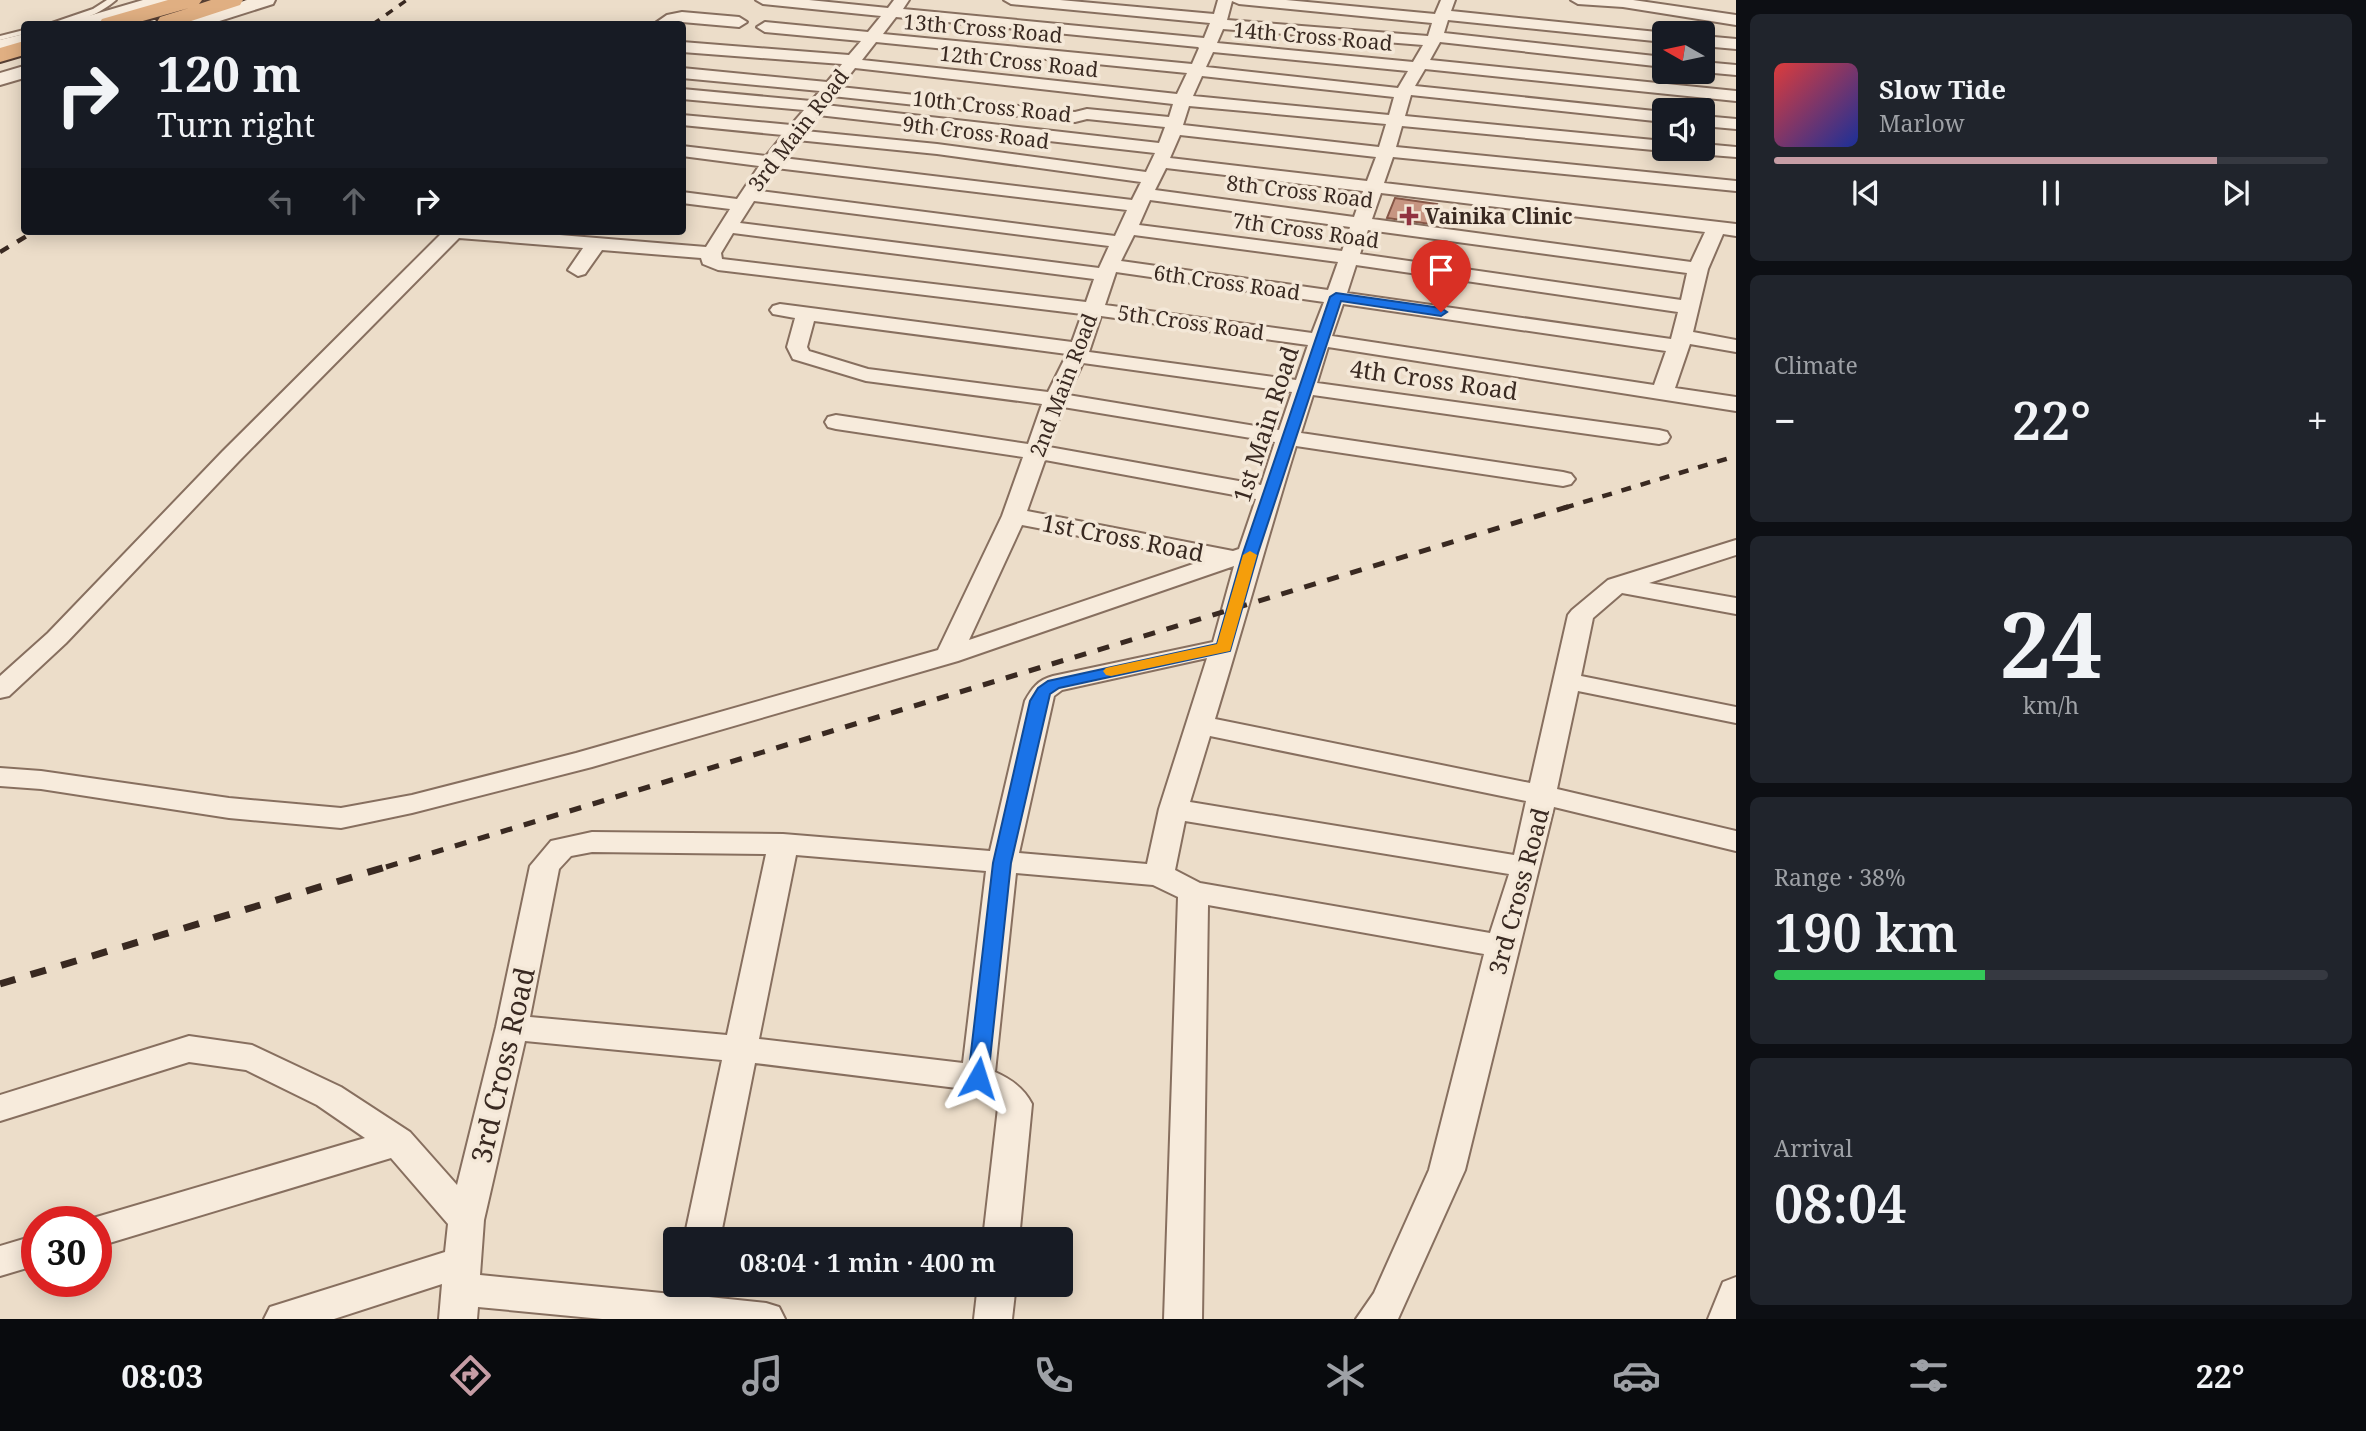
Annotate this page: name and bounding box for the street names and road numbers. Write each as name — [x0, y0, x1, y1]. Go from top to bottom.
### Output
street label: 13th Cross Road — [902, 7, 1064, 49]
street label: 14th Cross Road — [1232, 15, 1394, 57]
street label: 12th Cross Road — [938, 39, 1100, 83]
street label: 3rd Main Road — [741, 63, 855, 197]
street label: 10th Cross Road — [911, 84, 1073, 128]
street label: 9th Cross Road — [901, 109, 1051, 155]
street label: 8th Cross Road — [1225, 168, 1375, 214]
street label: 7th Cross Road — [1231, 206, 1381, 254]
street label: 6th Cross Road — [1152, 258, 1302, 306]
street label: 5th Cross Road — [1116, 298, 1266, 346]
street label: 2nd Main Road — [1023, 309, 1103, 461]
street label: 1st Main Road — [1224, 342, 1306, 506]
street label: 4th Cross Road — [1348, 351, 1520, 407]
street label: 1st Cross Road — [1039, 505, 1207, 569]
street label: 3rd Cross Road — [1480, 804, 1556, 978]
street label: 3rd Cross Road — [461, 963, 543, 1167]

